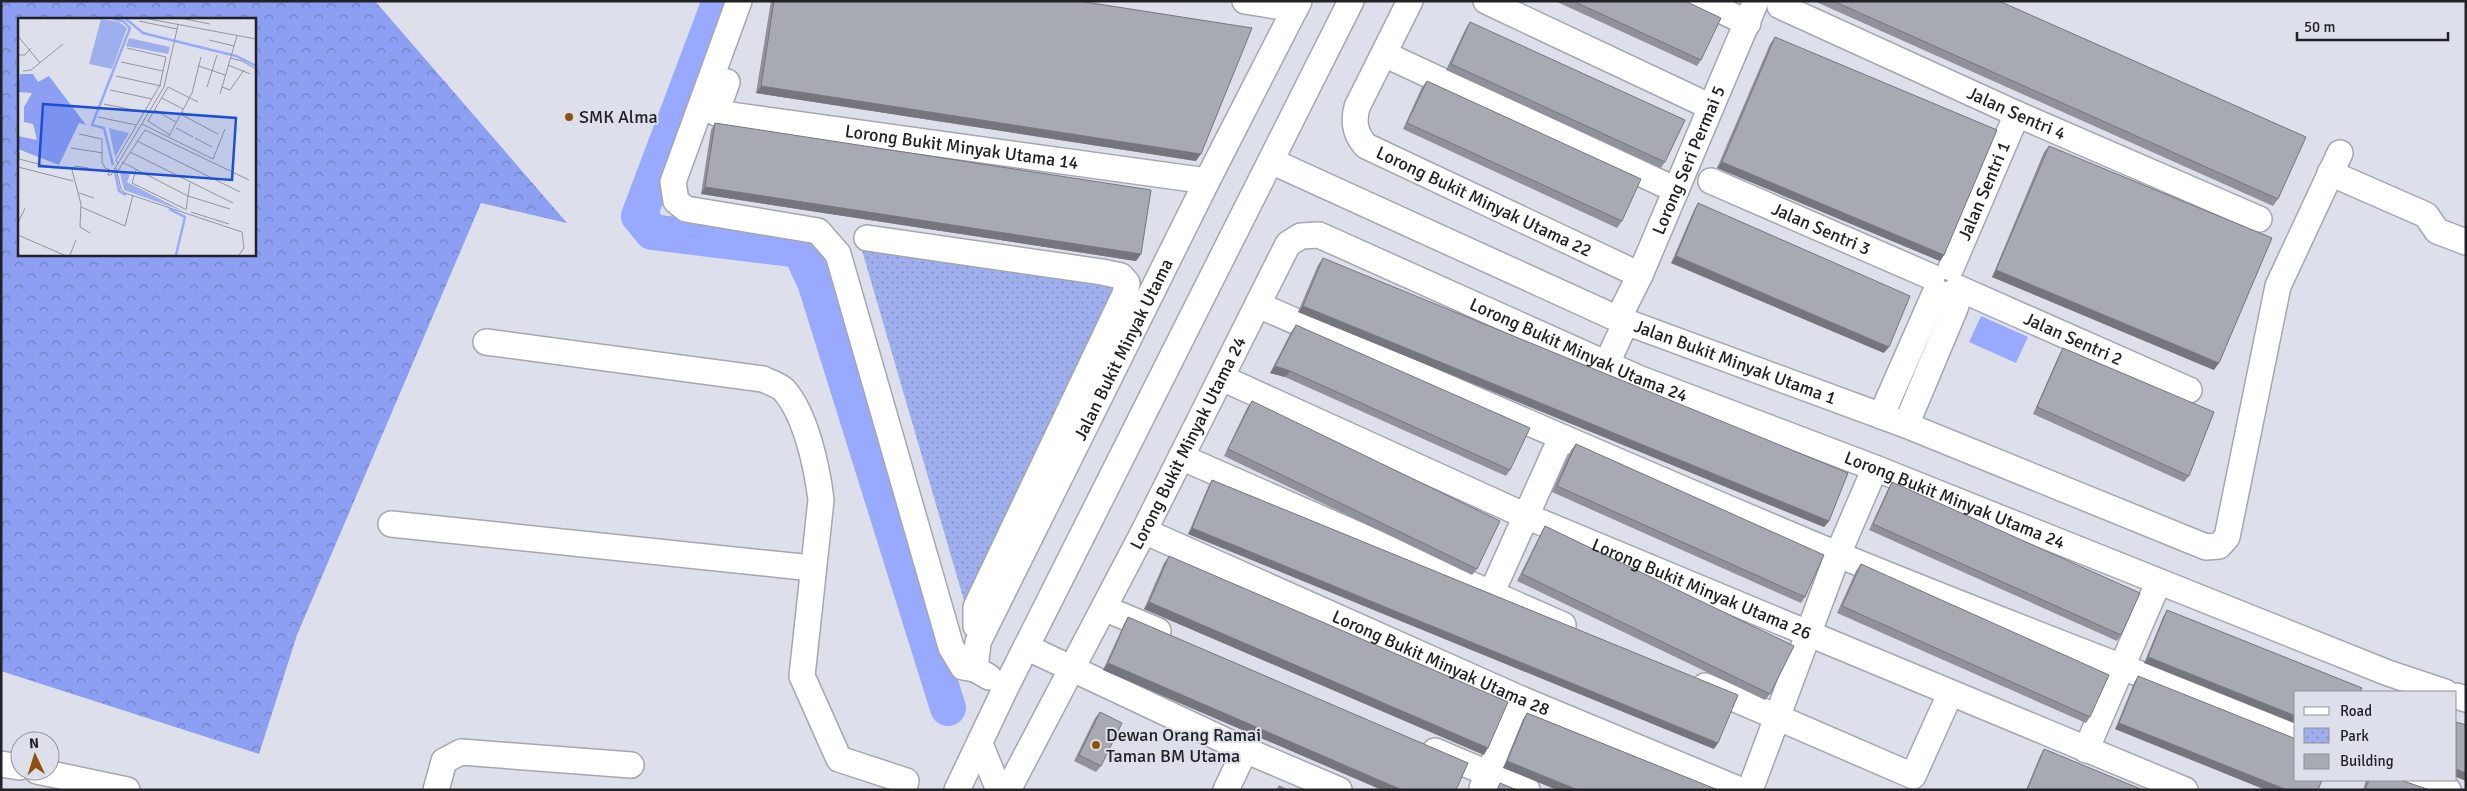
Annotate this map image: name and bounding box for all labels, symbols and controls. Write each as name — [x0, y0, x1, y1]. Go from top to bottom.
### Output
scale bar — [2297, 10, 2448, 42]
inset map — [18, 18, 255, 255]
text: 50 m — [2304, 18, 2335, 36]
street label: Lorong Seri Permai 5 — [1647, 82, 1730, 238]
street label: Jalan Sentri 4 — [1964, 82, 2069, 145]
place label: SMK Alma — [579, 106, 658, 128]
marker: SMK Alma — [563, 111, 575, 123]
street label: Lorong Bukit Minyak Utama 14 — [843, 120, 1080, 174]
street label: Jalan Sentri 1 — [1953, 138, 2015, 244]
street label: Lorong Bukit Minyak Utama 22 — [1373, 141, 1595, 262]
street label: Jalan Sentri 3 — [1768, 198, 1874, 260]
street label: Jalan Bukit Minyak Utama — [1069, 255, 1178, 444]
street label: Lorong Bukit Minyak Utama 24 — [1466, 293, 1691, 407]
street label: Jalan Sentri 2 — [2020, 307, 2126, 370]
street label: Jalan Bukit Minyak Utama 1 — [1631, 315, 1839, 409]
street label: Lorong Bukit Minyak Utama 24 — [1125, 332, 1251, 553]
street label: Lorong Bukit Minyak Utama 24 — [1841, 446, 2069, 554]
street label: Lorong Bukit Minyak Utama 26 — [1588, 534, 1815, 644]
street label: Lorong Bukit Minyak Utama 28 — [1329, 605, 1553, 721]
legend — [2294, 691, 2457, 781]
text: Road — [2340, 702, 2372, 720]
place label: Dewan Orang Ramai Taman BM Utama — [1106, 724, 1261, 767]
text: Park — [2340, 727, 2369, 745]
north arrow — [10, 731, 60, 781]
text: N — [29, 735, 40, 752]
marker: Dewan Orang Ramai Taman BM Utama — [1090, 739, 1102, 751]
text: Building — [2340, 752, 2394, 770]

